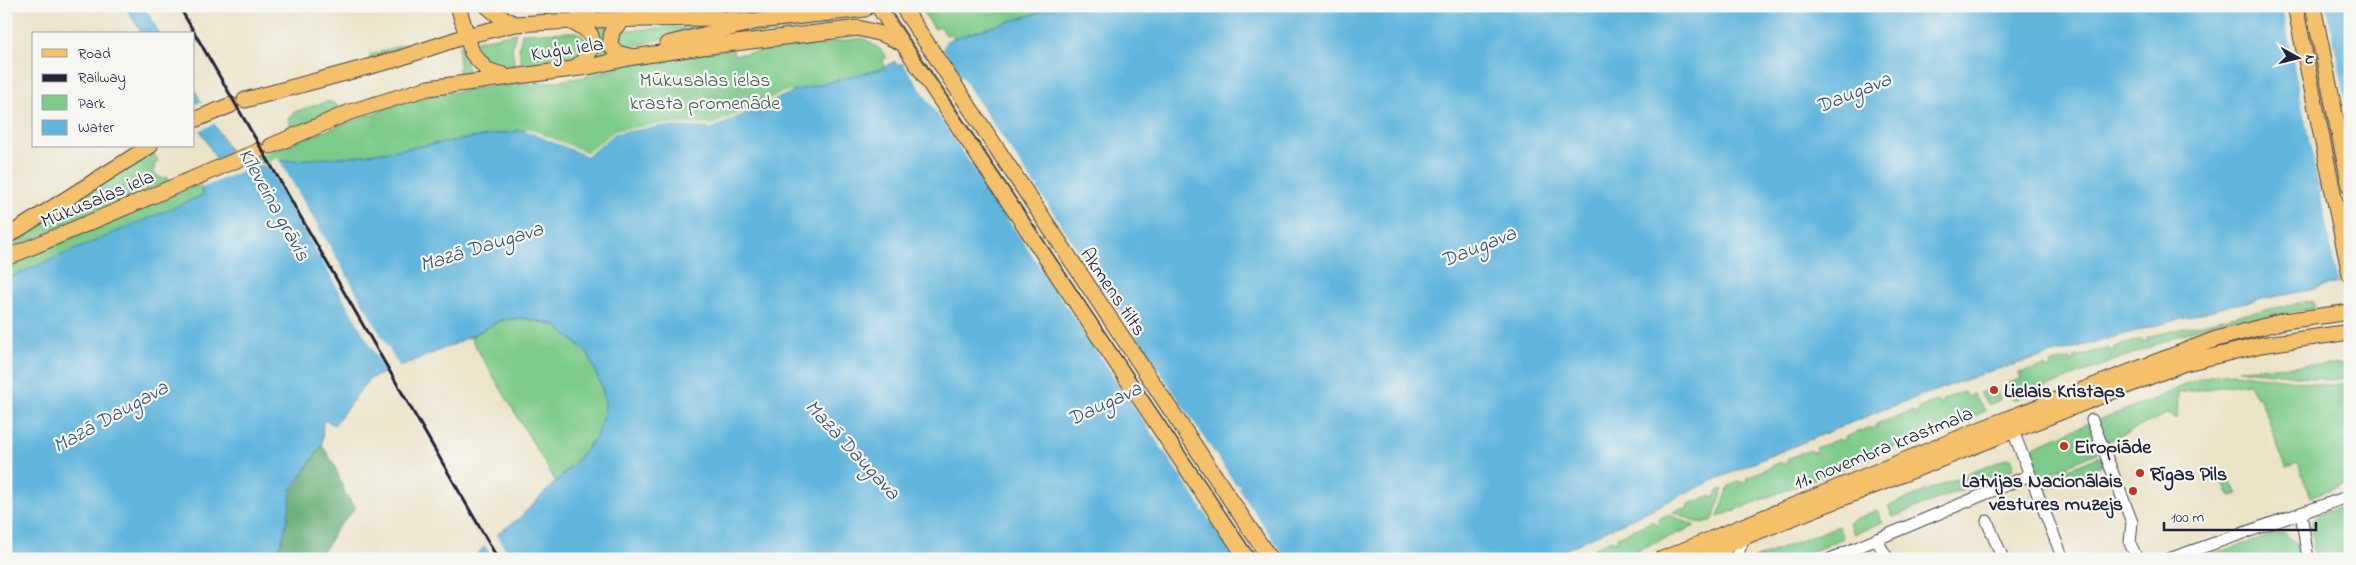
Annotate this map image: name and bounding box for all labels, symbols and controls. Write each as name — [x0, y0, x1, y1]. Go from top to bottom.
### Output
street label: Kuģu iela — [529, 30, 606, 72]
legend — [32, 32, 195, 148]
north arrow — [2274, 32, 2324, 82]
text: Road — [78, 43, 111, 65]
text: N — [2298, 53, 2320, 66]
water label: Daugava — [1812, 65, 1897, 123]
text: Railway — [78, 67, 126, 90]
park label: Mūkusalas ielas krasta promenāde — [630, 67, 780, 119]
text: Park — [78, 93, 106, 115]
text: Water — [78, 117, 114, 139]
water label: Kīleveina grāvis — [229, 143, 317, 268]
street label: Mūkusalas iela — [37, 163, 159, 237]
water label: Mazā Daugava — [416, 215, 548, 282]
water label: Daugava — [1437, 219, 1522, 277]
street label: Akmens tilts — [1072, 242, 1152, 342]
water label: Mazā Daugava — [48, 373, 175, 463]
water label: Daugava — [1063, 374, 1148, 436]
place label: Lielais Kristaps — [2004, 378, 2125, 407]
marker: Lielais Kristaps — [1988, 384, 2000, 396]
water label: Mazā Daugava — [796, 393, 907, 508]
street label: 11. novembra krastmala — [1790, 400, 1978, 498]
place label: Eiropiāde — [2074, 434, 2152, 463]
marker: Eiropiāde — [2058, 440, 2070, 452]
place label: Rīgas Pils — [2150, 461, 2227, 491]
marker: Rīgas Pils — [2134, 467, 2146, 479]
place label: Latvijas Nacionālais vēstures muzejs — [1962, 468, 2123, 520]
marker: Latvijas Nacionālais vēstures muzejs — [2127, 485, 2139, 497]
scale bar — [2164, 500, 2316, 532]
text: 100 m — [2171, 507, 2204, 529]

